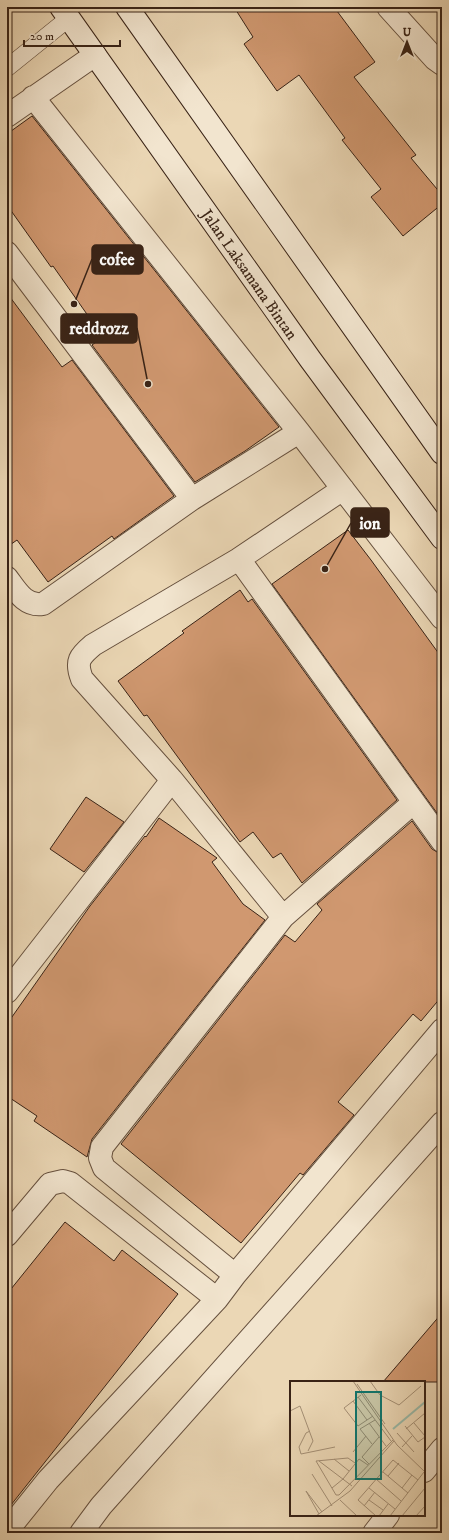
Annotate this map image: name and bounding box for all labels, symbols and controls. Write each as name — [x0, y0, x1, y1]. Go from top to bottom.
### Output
scale bar — [24, 22, 120, 48]
north arrow — [387, 22, 427, 62]
text: U — [403, 26, 412, 40]
text: 20 m — [30, 29, 54, 44]
street label: Jalan Laksamana Bintan — [195, 204, 302, 344]
callout: cofee — [92, 245, 143, 274]
text: cofee — [100, 249, 134, 271]
callout: reddrozz — [61, 314, 137, 343]
text: reddrozz — [69, 318, 129, 340]
callout: ion — [351, 508, 389, 537]
text: ion — [359, 513, 381, 535]
inset map — [290, 1381, 425, 1516]

